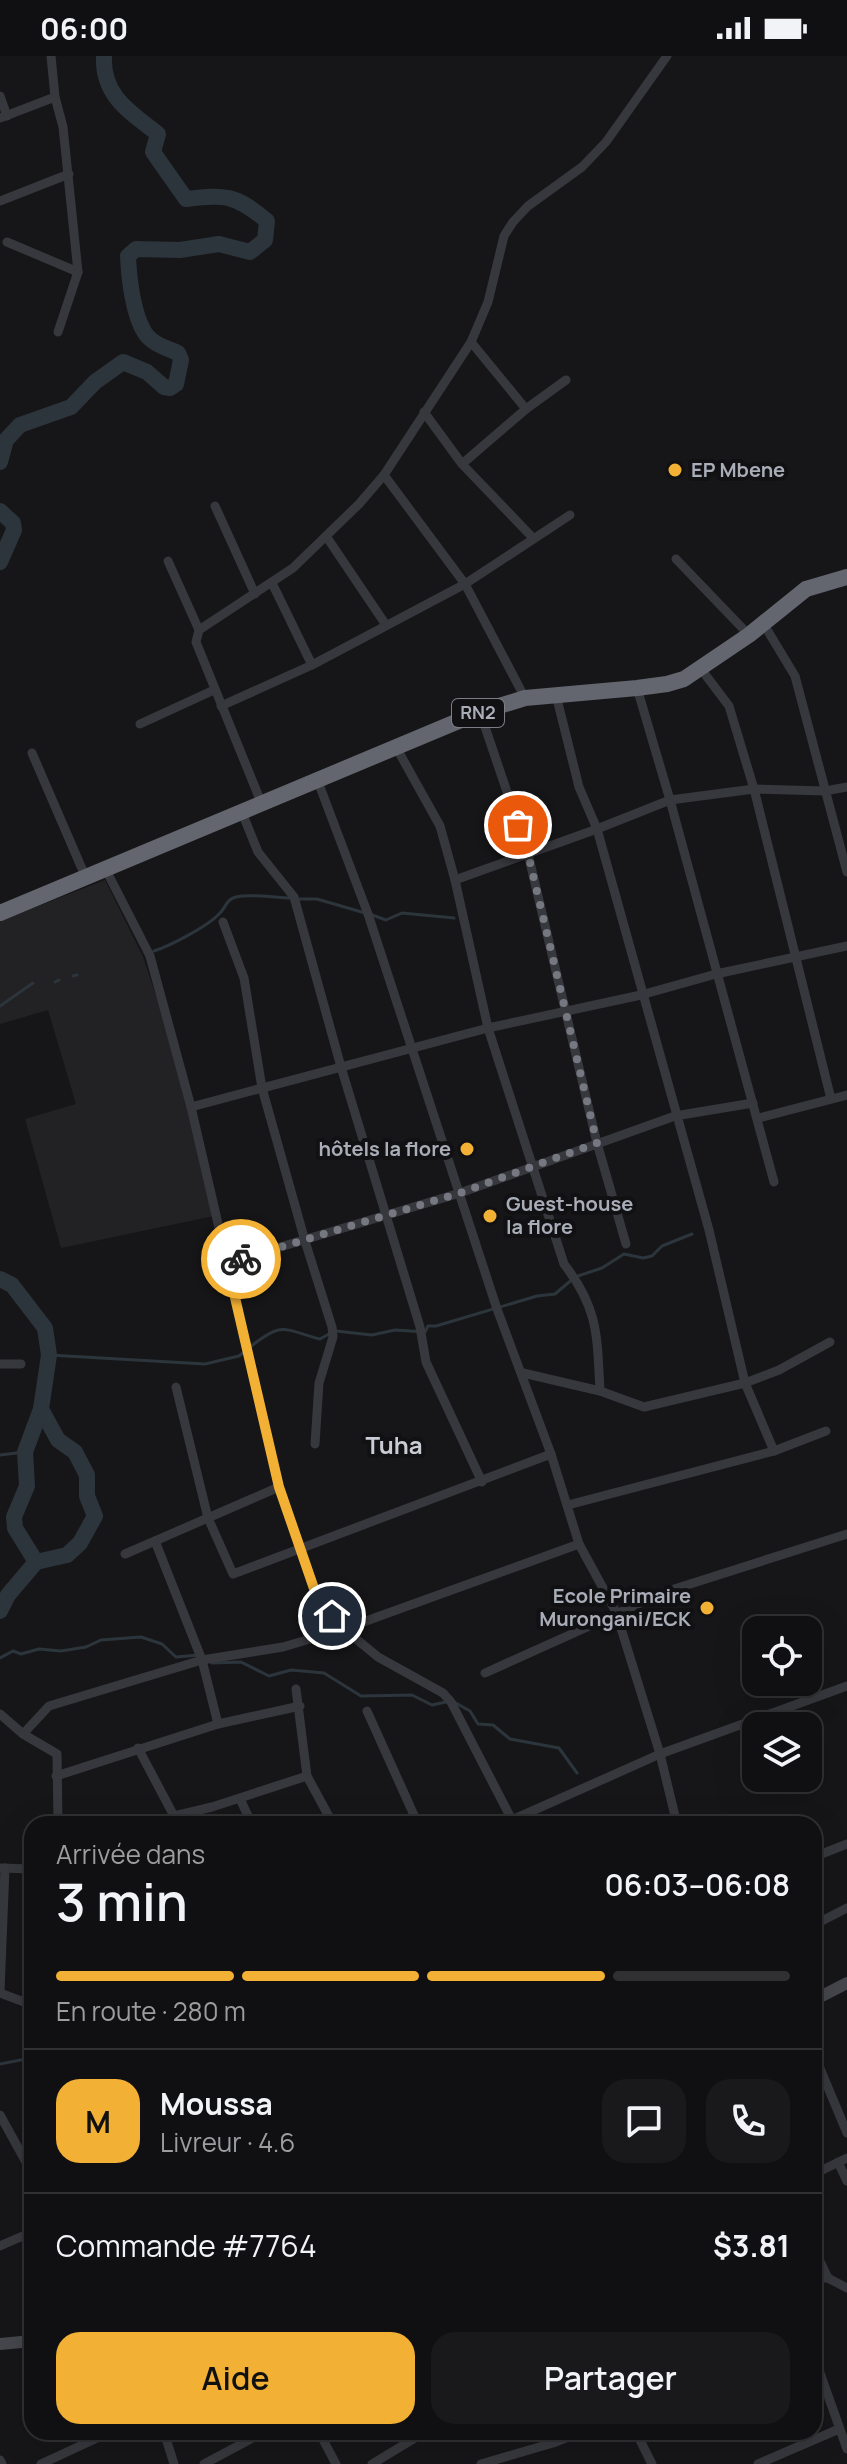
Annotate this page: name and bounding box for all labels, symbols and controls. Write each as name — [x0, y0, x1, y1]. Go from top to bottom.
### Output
text: 06:00 — [40, 8, 128, 49]
place label: EP Mbene — [691, 456, 785, 483]
marker: EP Mbene — [666, 461, 684, 479]
road number: RN2 — [452, 699, 504, 727]
pin — [484, 791, 552, 859]
icon: bag — [496, 803, 540, 847]
place label: hôtels la flore — [318, 1135, 451, 1162]
marker: hôtels la flore — [458, 1140, 476, 1158]
place label: Guest-house la flore — [506, 1190, 633, 1240]
marker: Guest-house la flore — [481, 1207, 499, 1225]
courier — [201, 1219, 281, 1299]
icon: bike — [219, 1237, 263, 1281]
district label: Tuha — [365, 1428, 423, 1461]
pin — [298, 1582, 366, 1650]
place label: Ecole Primaire Murongani/ECK — [539, 1582, 691, 1632]
icon: home — [310, 1594, 354, 1638]
marker: Ecole Primaire Murongani/ECK — [698, 1599, 716, 1617]
map controls — [742, 1616, 822, 1792]
button: locate — [742, 1616, 822, 1696]
button: layers — [742, 1712, 822, 1792]
text: Arrivée dans — [56, 1836, 205, 1872]
text: 06:03–06:08 — [605, 1864, 790, 1905]
text: 3 min — [56, 1866, 188, 1937]
text: En route · 280 m — [56, 1993, 246, 2029]
button: chat — [602, 2079, 686, 2163]
button: phone — [706, 2079, 790, 2163]
text: Moussa — [160, 2083, 273, 2124]
text: M — [85, 2101, 111, 2142]
text: Livreur · 4.6 — [160, 2124, 296, 2160]
text: Commande #7764 — [56, 2225, 317, 2266]
text: $3.81 — [713, 2225, 790, 2266]
button: Aide — [56, 2332, 415, 2424]
button: Partager — [431, 2332, 790, 2424]

